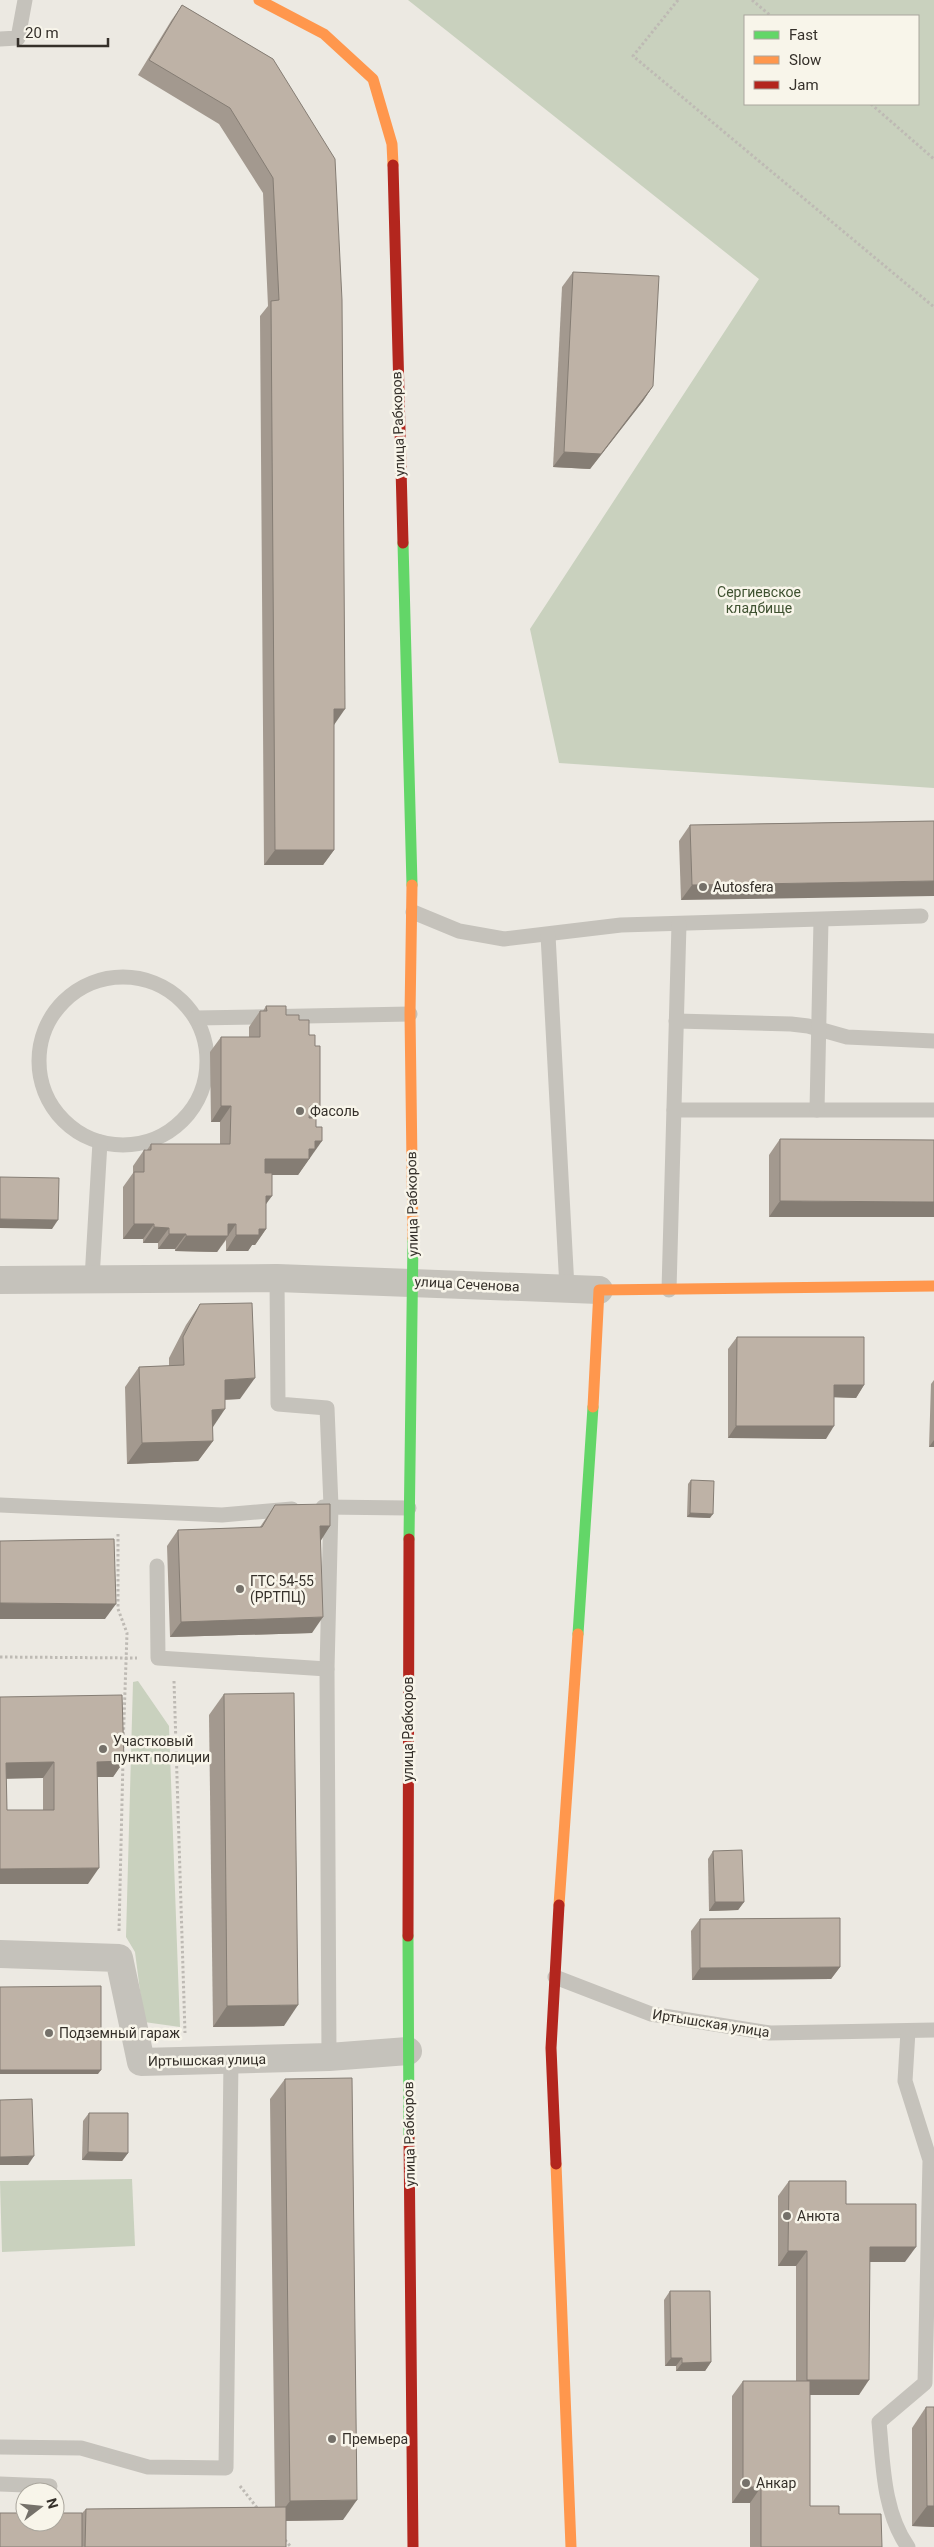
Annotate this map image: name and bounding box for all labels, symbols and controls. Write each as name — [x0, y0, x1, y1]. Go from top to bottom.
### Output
scale bar — [18, 15, 108, 47]
legend — [744, 15, 919, 105]
text: 20 m — [25, 24, 59, 42]
text: Fast — [789, 26, 818, 44]
text: Slow — [789, 51, 821, 69]
text: Jam — [789, 76, 819, 94]
street label: улица Рабкоров — [388, 371, 408, 477]
park label: Сергиевское кладбище — [717, 584, 801, 616]
place label: Autosfera — [713, 879, 774, 895]
marker: Autosfera — [697, 881, 709, 893]
place label: Фасоль — [310, 1103, 359, 1119]
marker: Фасоль — [294, 1105, 306, 1117]
street label: улица Рабкоров — [403, 1151, 421, 1257]
street label: улица Сеченова — [414, 1273, 520, 1295]
place label: ГТС 54-55 (РРТПЦ) — [250, 1573, 314, 1606]
marker: ГТС 54-55 (РРТПЦ) — [234, 1583, 246, 1595]
street label: улица Рабкоров — [400, 1676, 416, 1782]
place label: Участковый пункт полиции — [113, 1733, 210, 1765]
marker: Участковый пункт полиции — [97, 1743, 109, 1755]
street label: Иртышская улица — [651, 2006, 771, 2040]
place label: Подземный гараж — [59, 2025, 180, 2041]
marker: Подземный гараж — [43, 2027, 55, 2039]
street label: Иртышская улица — [148, 2051, 266, 2069]
street label: улица Рабкоров — [400, 2081, 418, 2187]
place label: Анюта — [797, 2208, 840, 2224]
marker: Анюта — [781, 2210, 793, 2222]
place label: Премьера — [342, 2431, 408, 2447]
marker: Премьера — [326, 2433, 338, 2445]
place label: Анкар — [756, 2475, 796, 2491]
marker: Анкар — [740, 2477, 752, 2489]
north arrow — [15, 2482, 65, 2532]
text: N — [43, 2496, 62, 2510]

